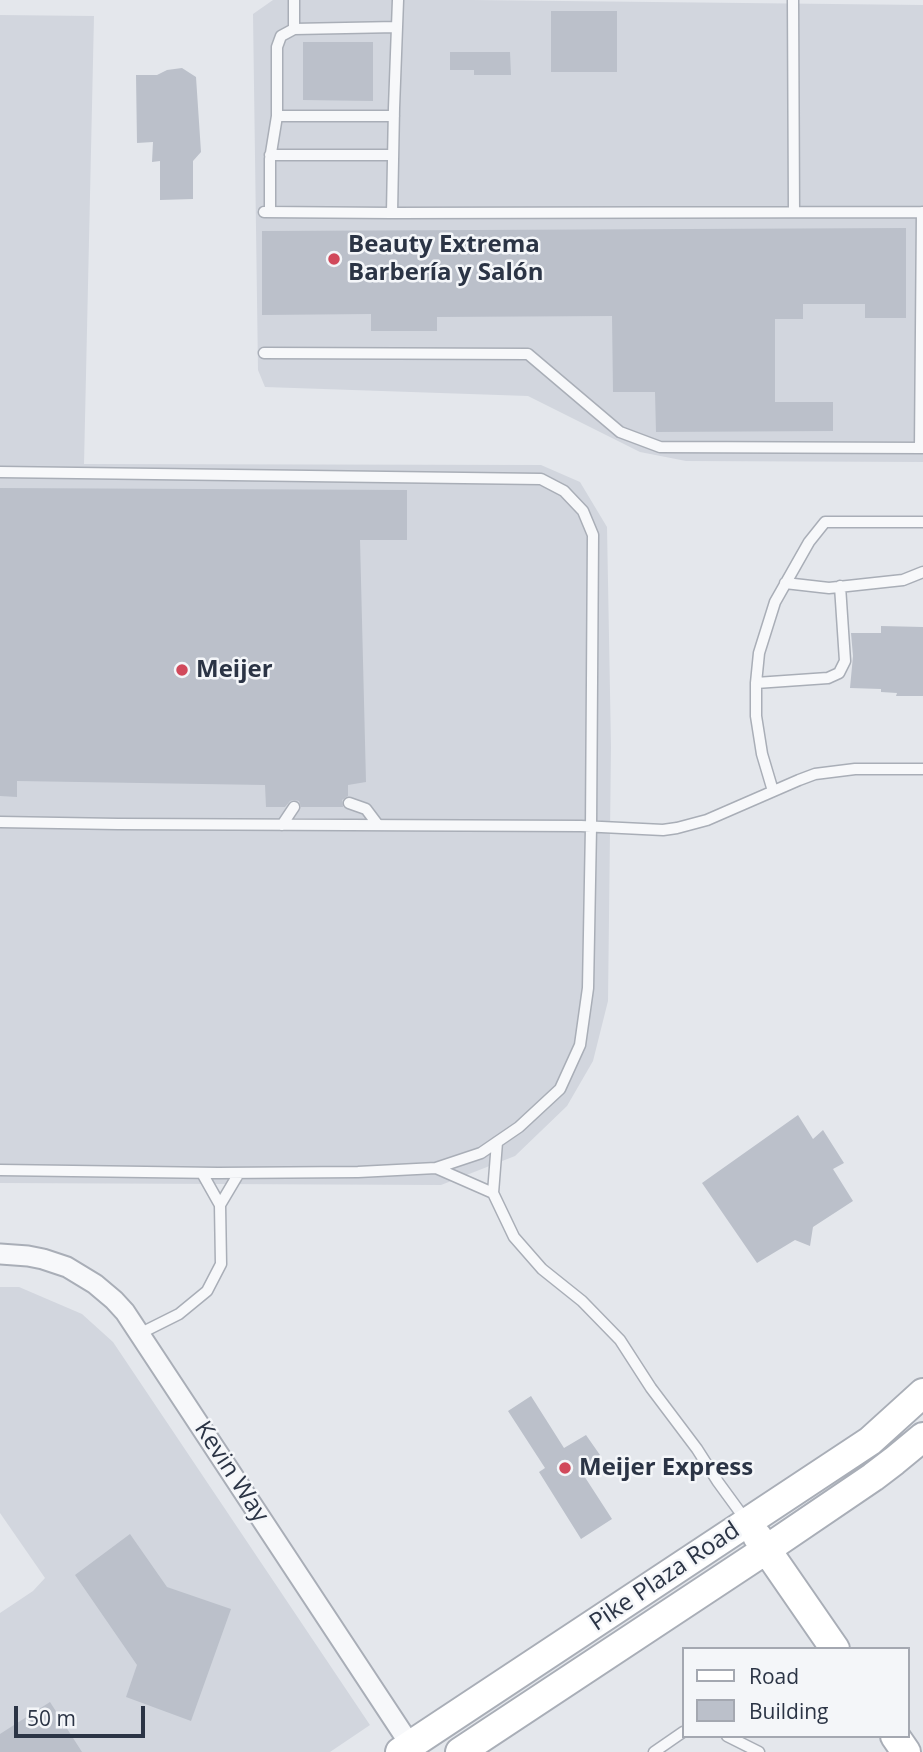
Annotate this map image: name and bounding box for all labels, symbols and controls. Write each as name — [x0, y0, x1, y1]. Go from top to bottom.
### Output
place label: Beauty Extrema Barbería y Salón — [348, 231, 543, 287]
marker: Beauty Extrema Barbería y Salón — [326, 251, 342, 267]
place label: Meijer — [196, 656, 273, 684]
marker: Meijer — [174, 662, 190, 678]
street label: Kevin Way — [188, 1416, 274, 1528]
place label: Meijer Express — [579, 1454, 753, 1482]
marker: Meijer Express — [557, 1460, 573, 1476]
street label: Pike Plaza Road — [585, 1516, 745, 1638]
legend — [682, 1647, 909, 1738]
text: Road — [749, 1662, 799, 1690]
scale bar — [18, 1692, 149, 1736]
text: Building — [749, 1697, 828, 1725]
text: 50 m — [27, 1704, 76, 1732]

